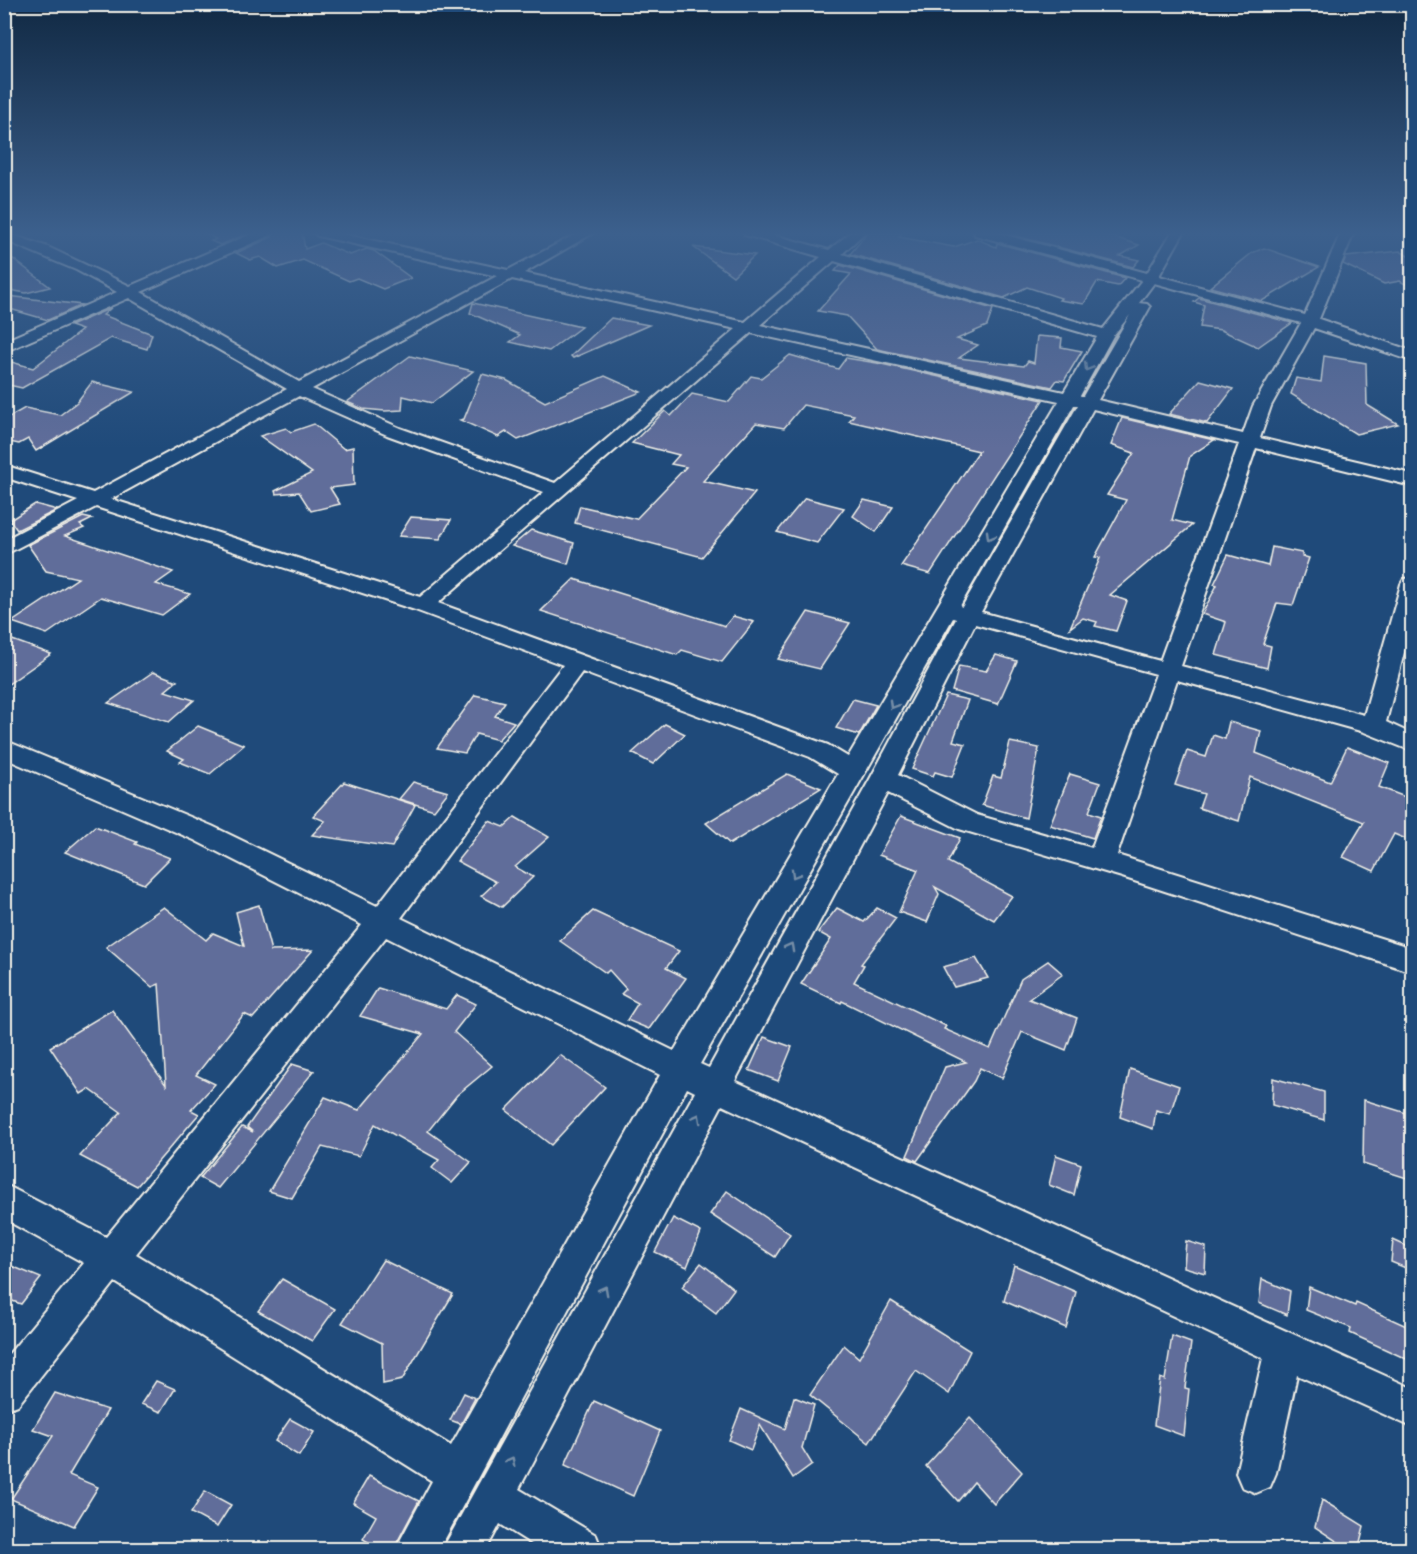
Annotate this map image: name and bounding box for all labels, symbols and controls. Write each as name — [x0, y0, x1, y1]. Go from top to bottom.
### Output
one-way arrow — [1083, 361, 1095, 371]
one-way arrow — [986, 530, 998, 540]
one-way arrow — [888, 699, 900, 709]
one-way arrow — [790, 868, 802, 878]
one-way arrow — [783, 943, 795, 953]
one-way arrow — [690, 1114, 701, 1124]
one-way arrow — [597, 1285, 608, 1296]
one-way arrow — [504, 1457, 515, 1467]

